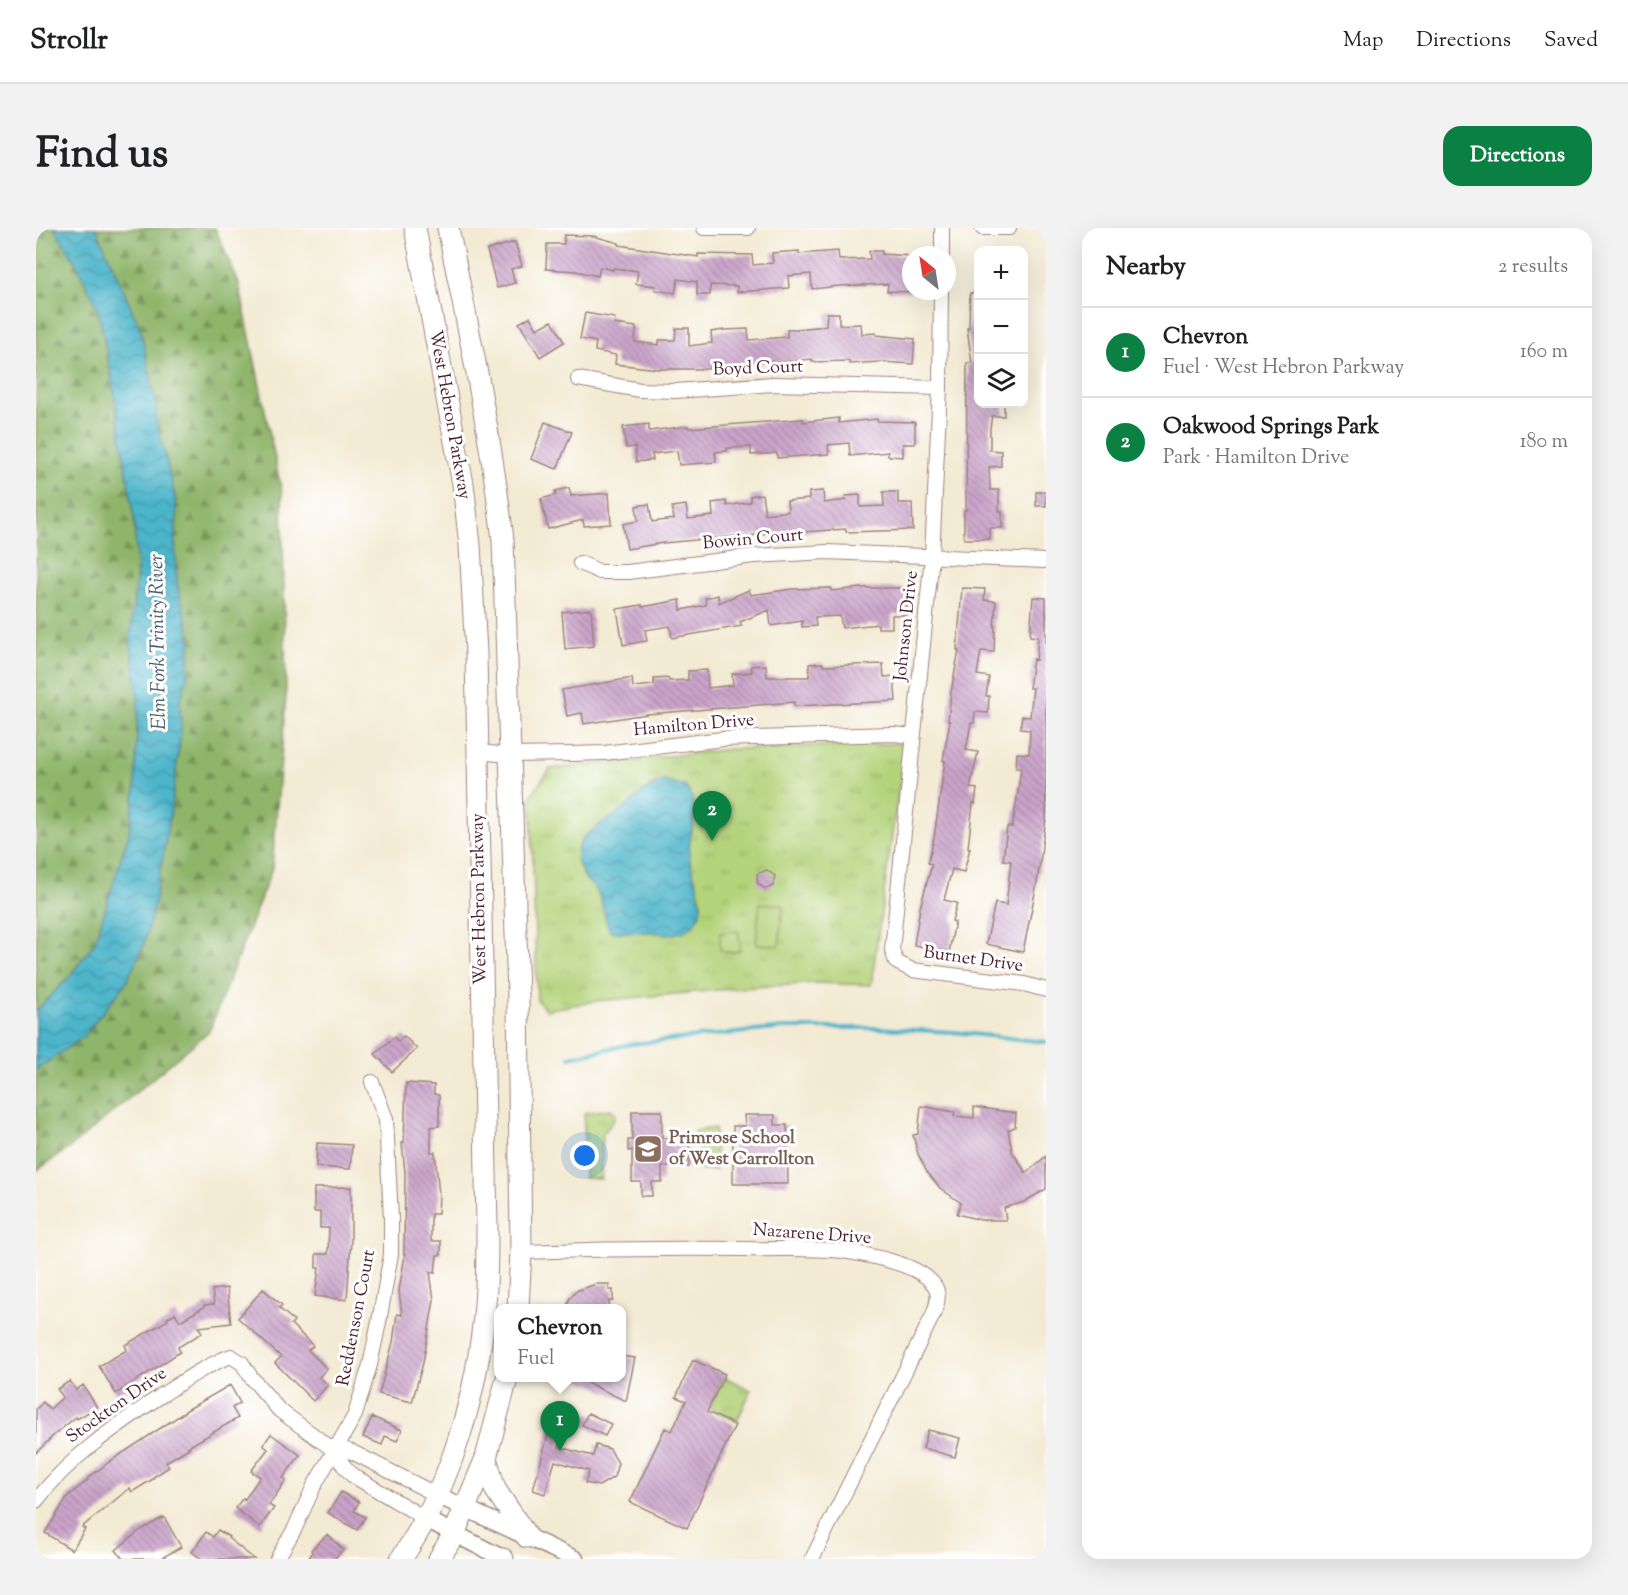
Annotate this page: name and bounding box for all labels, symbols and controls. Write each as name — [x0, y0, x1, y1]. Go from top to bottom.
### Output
text: Strollr — [30, 21, 108, 61]
text: Map — [1343, 26, 1383, 56]
text: Directions — [1416, 26, 1511, 56]
text: Saved — [1544, 26, 1598, 56]
text: Find us — [36, 126, 168, 186]
button: Directions — [1443, 126, 1592, 186]
north arrow — [902, 246, 956, 300]
map controls — [974, 246, 1028, 408]
button: + — [974, 246, 1028, 300]
text: Nearby — [1106, 249, 1186, 286]
text: 2 results — [1498, 253, 1568, 282]
button: − — [974, 300, 1028, 354]
text: Chevron — [1163, 322, 1248, 354]
street label: West Hebron Parkway — [421, 328, 477, 502]
text: 1 — [1122, 338, 1129, 367]
text: 160 m — [1520, 338, 1568, 367]
street label: Boyd Court — [712, 354, 804, 384]
button: layers — [974, 354, 1028, 408]
text: Fuel · West Hebron Parkway — [1163, 354, 1404, 383]
text: Oakwood Springs Park — [1163, 412, 1379, 444]
text: 2 — [1121, 428, 1130, 457]
text: 180 m — [1520, 428, 1568, 457]
text: Park · Hamilton Drive — [1163, 444, 1349, 473]
street label: Bowin Court — [702, 523, 804, 557]
water label: Elm Fork Trinity River — [143, 554, 175, 730]
street label: Johnson Drive — [888, 569, 926, 683]
street label: Hamilton Drive — [633, 708, 755, 744]
pin: 2 — [692, 792, 732, 841]
street label: West Hebron Parkway — [466, 813, 494, 985]
street label: Burnet Drive — [921, 940, 1025, 980]
place label: Primrose School of West Carrollton — [669, 1126, 815, 1173]
school or university icon: Primrose School of West Carrollton — [632, 1133, 664, 1165]
your location — [570, 1141, 599, 1170]
street label: Nazarene Drive — [752, 1218, 872, 1252]
street label: Reddenson Court — [331, 1248, 383, 1388]
popup — [494, 1304, 626, 1382]
text: Chevron — [517, 1313, 603, 1345]
text: Fuel — [517, 1345, 555, 1374]
street label: Stockton Drive — [61, 1361, 173, 1451]
pin: 1 — [540, 1402, 580, 1451]

